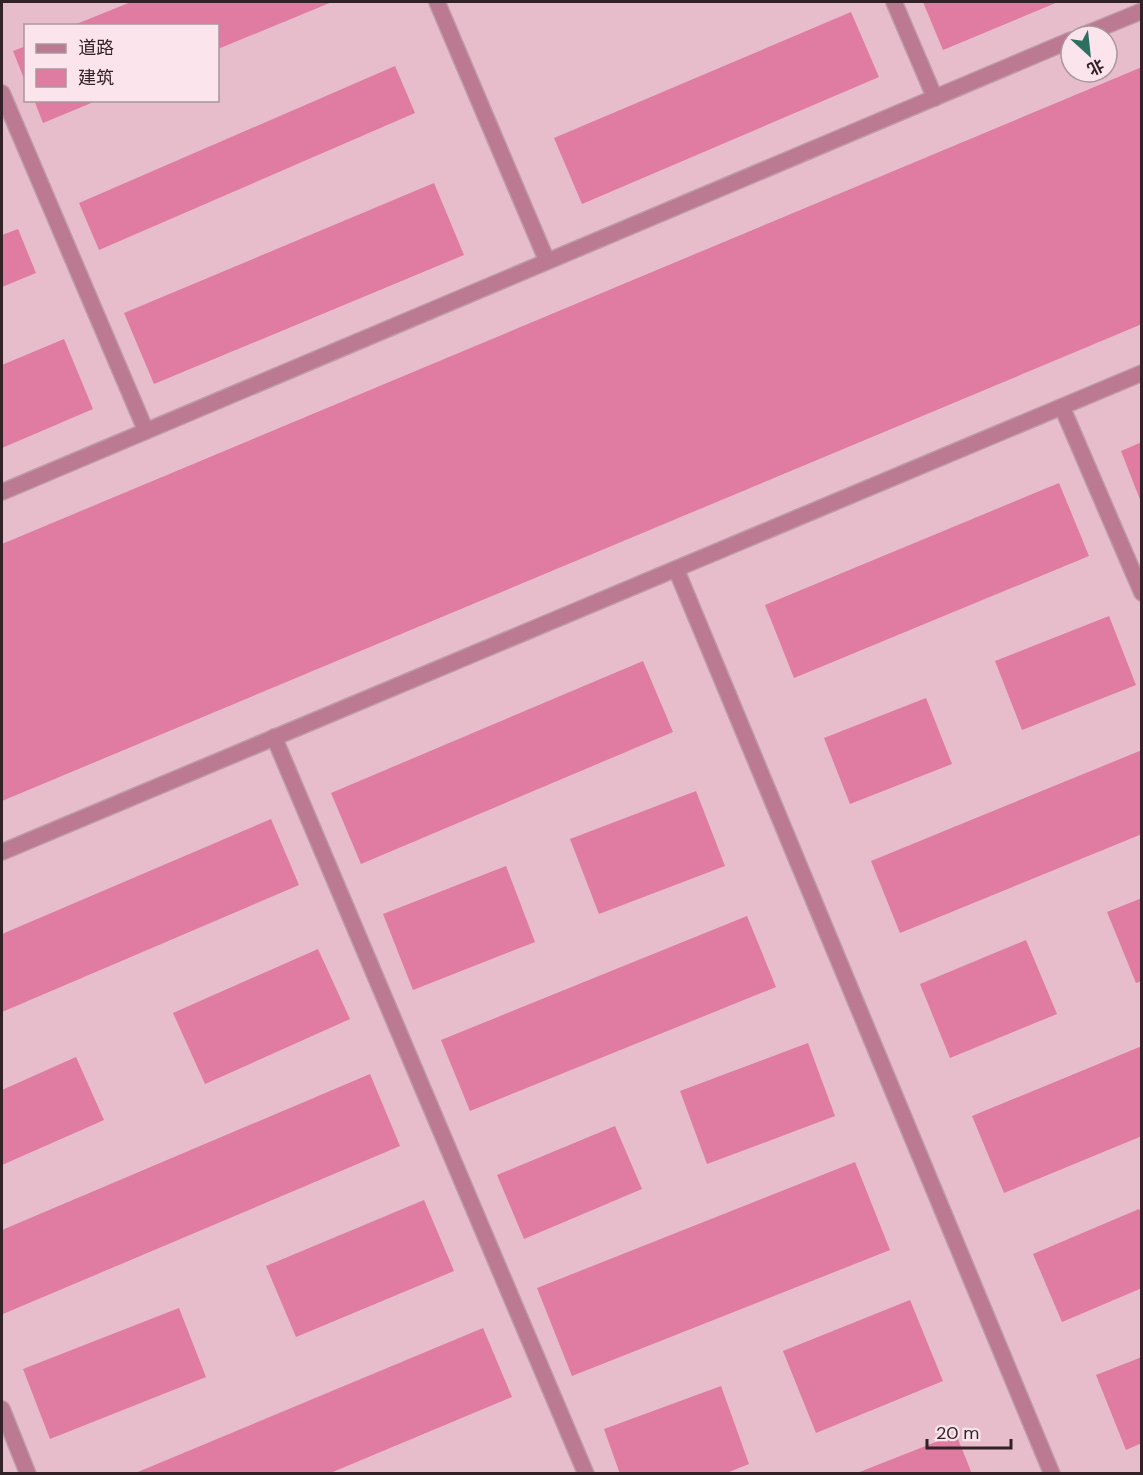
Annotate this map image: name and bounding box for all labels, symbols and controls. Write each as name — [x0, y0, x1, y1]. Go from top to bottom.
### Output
legend — [24, 24, 219, 102]
north arrow — [1059, 24, 1119, 84]
text: 道路 — [78, 36, 114, 60]
text: 北 — [1084, 54, 1107, 80]
text: 建筑 — [78, 66, 114, 90]
scale bar — [927, 1412, 1011, 1450]
text: 20 m — [936, 1421, 979, 1445]

